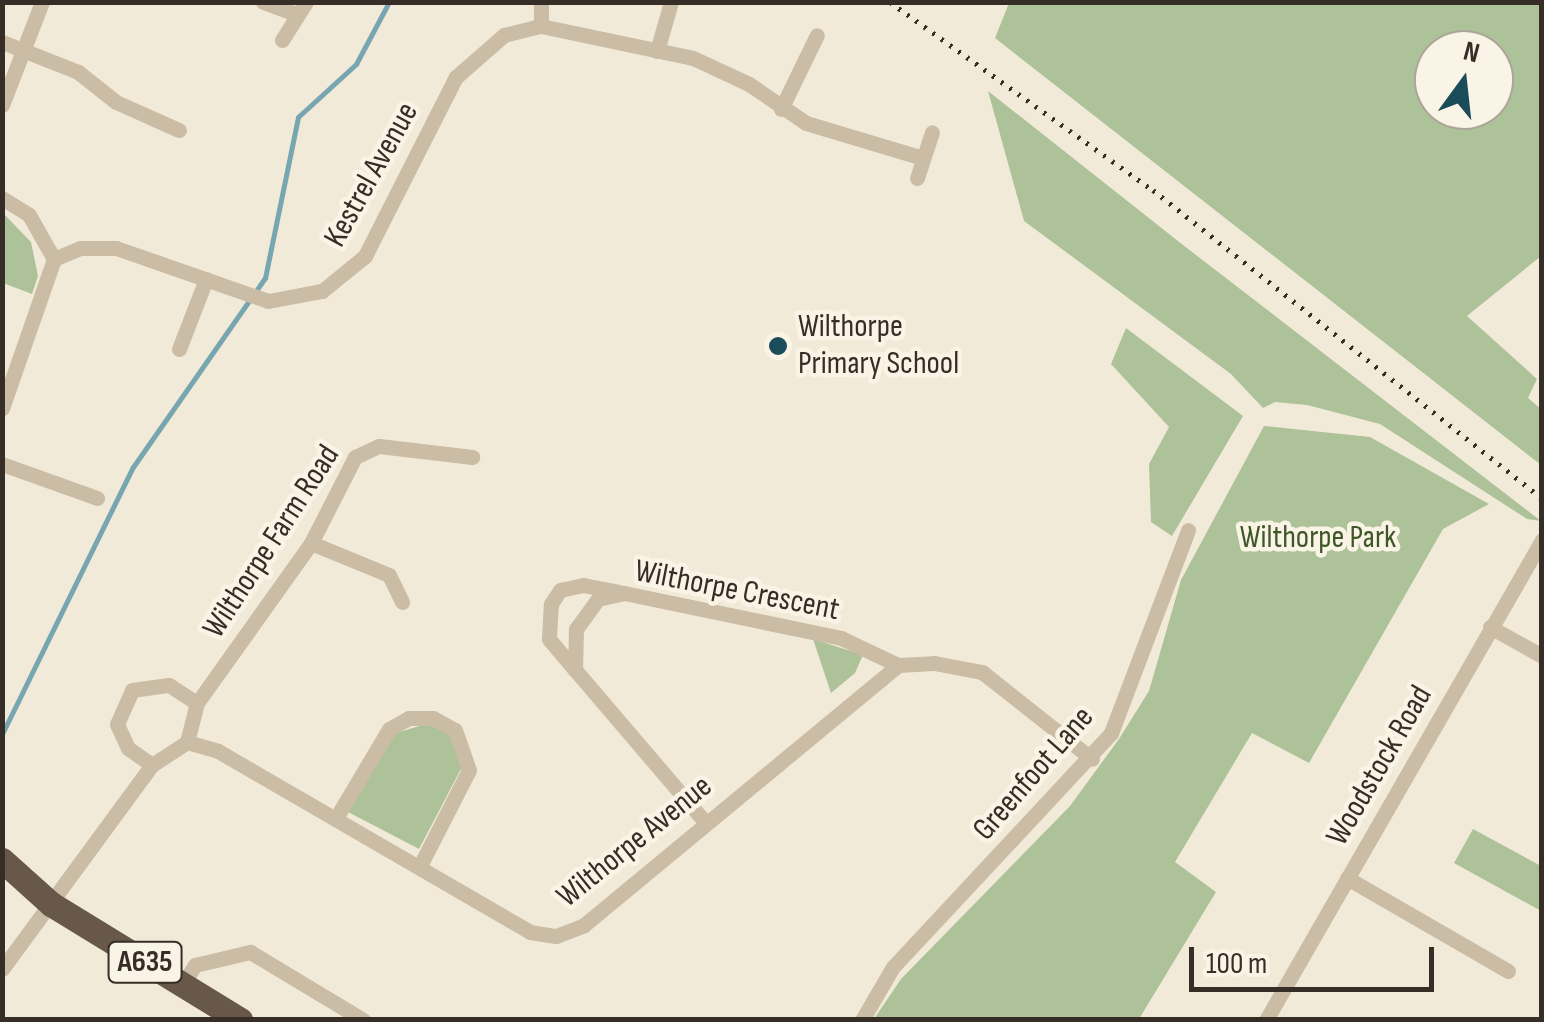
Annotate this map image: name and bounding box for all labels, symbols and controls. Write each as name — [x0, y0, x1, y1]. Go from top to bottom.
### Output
north arrow — [1414, 30, 1514, 130]
text: N — [1460, 35, 1483, 70]
street label: Kestrel Avenue — [317, 96, 427, 254]
place label: Wilthorpe Primary School — [798, 309, 959, 384]
marker: Wilthorpe Primary School — [767, 335, 789, 357]
street label: Wilthorpe Farm Road — [195, 439, 349, 645]
park label: Wilthorpe Park — [1240, 519, 1396, 557]
street label: Wilthorpe Crescent — [631, 552, 843, 630]
street label: Woodstock Road — [1319, 679, 1441, 853]
street label: Greenfoot Lane — [965, 699, 1103, 849]
street label: Wilthorpe Avenue — [550, 768, 720, 916]
scale bar — [1194, 927, 1439, 989]
road number: A635 — [108, 937, 182, 987]
text: 100 m — [1206, 946, 1267, 982]

